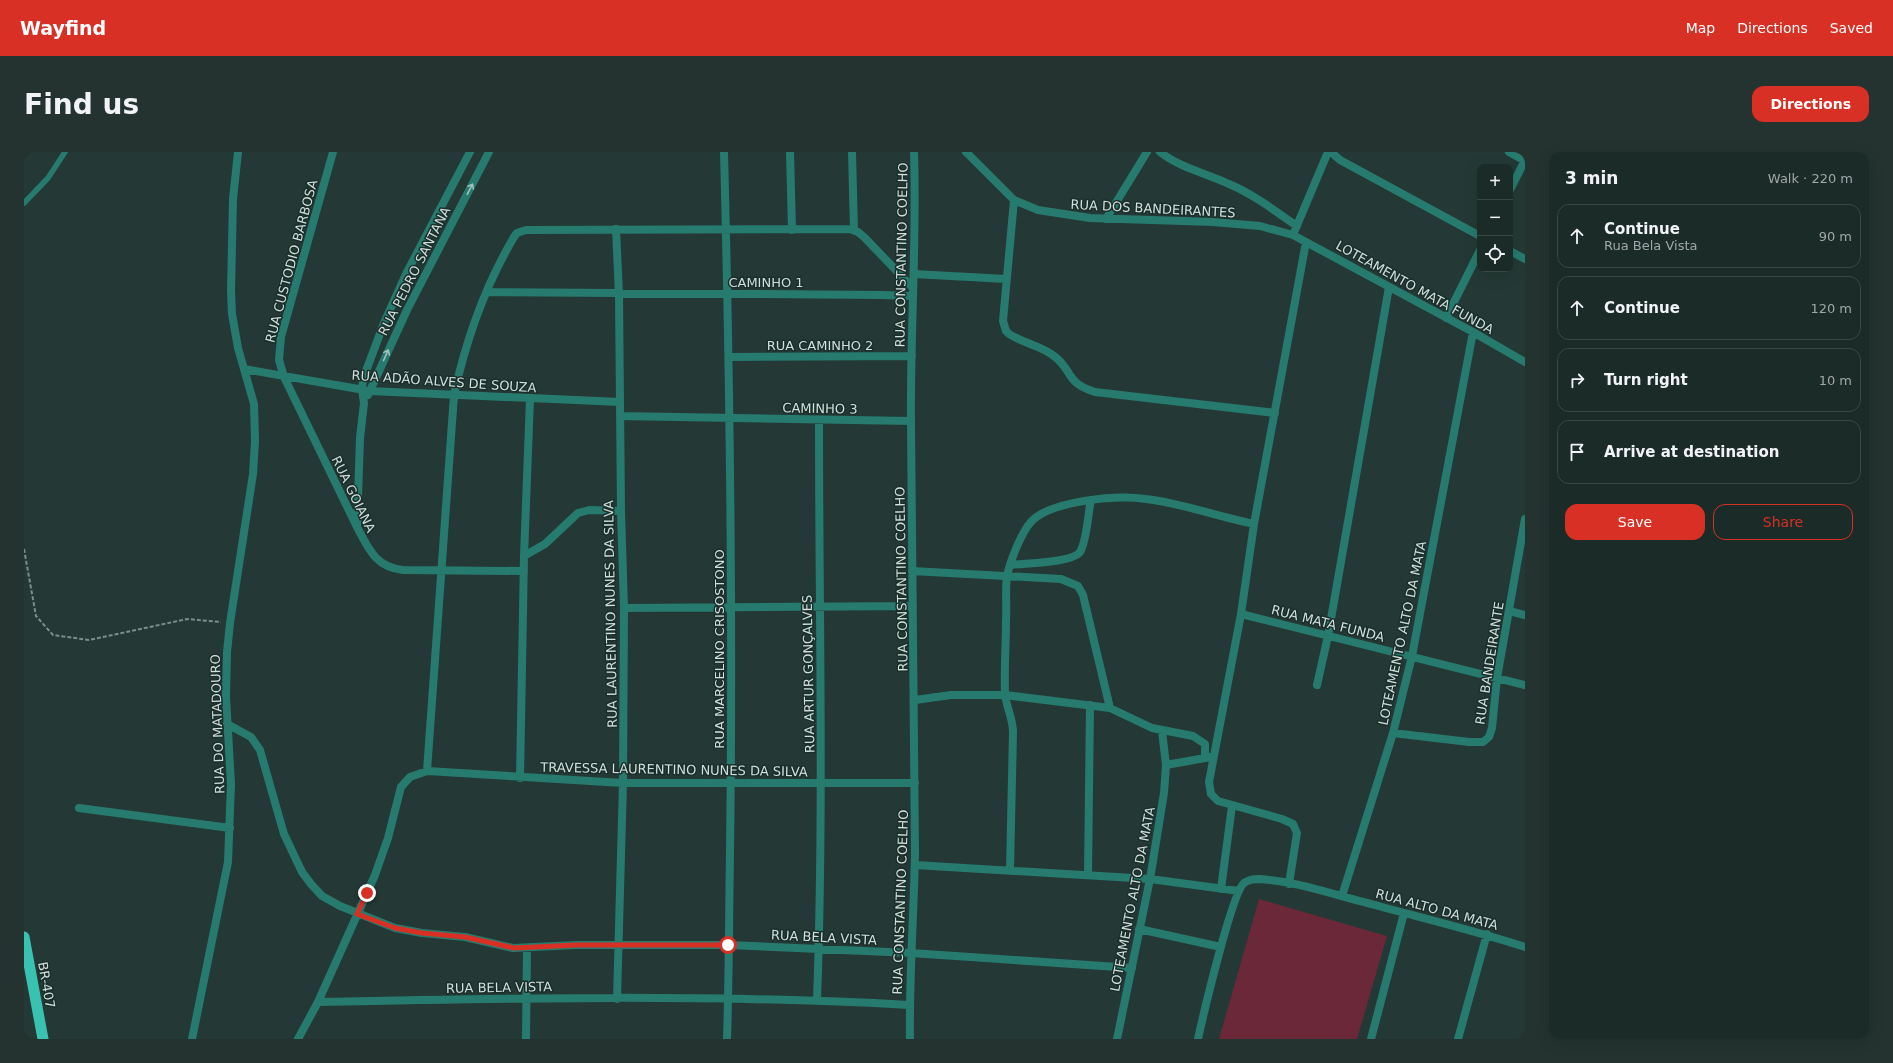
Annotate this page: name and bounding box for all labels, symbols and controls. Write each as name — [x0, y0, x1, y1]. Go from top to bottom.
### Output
text: Wayfind — [20, 17, 106, 39]
text: Map — [1686, 20, 1715, 36]
text: Directions — [1737, 20, 1808, 36]
text: Saved — [1830, 20, 1873, 36]
button: Directions — [1752, 86, 1869, 122]
text: Find us — [24, 88, 139, 121]
street label: RUA CONSTANTINO COELHO — [892, 162, 911, 348]
map controls — [1477, 164, 1513, 272]
button: + — [1477, 164, 1513, 200]
text: 3 min — [1565, 168, 1618, 188]
text: Walk · 220 m — [1768, 171, 1853, 186]
street label: RUA CUSTODIO BARBOSA — [263, 178, 320, 344]
one-way arrow — [466, 183, 474, 195]
street label: RUA DOS BANDEIRANTES — [1070, 197, 1236, 220]
button: − — [1477, 200, 1513, 236]
street label: RUA PEDRO SANTANA — [375, 204, 454, 338]
text: Continue — [1604, 220, 1680, 238]
icon: ahead — [1566, 225, 1588, 247]
text: 90 m — [1819, 229, 1852, 244]
button: locate — [1477, 236, 1513, 272]
street label: LOTEAMENTO MATA FUNDA — [1333, 238, 1496, 337]
text: Rua Bela Vista — [1604, 238, 1697, 253]
street label: CAMINHO 1 — [728, 275, 804, 290]
icon: ahead — [1566, 297, 1588, 319]
text: Continue — [1604, 299, 1680, 317]
text: 120 m — [1810, 301, 1852, 316]
street label: RUA CAMINHO 2 — [767, 338, 873, 353]
one-way arrow — [382, 349, 390, 361]
street label: RUA ADÃO ALVES DE SOUZA — [351, 368, 537, 395]
icon: right — [1566, 369, 1588, 391]
text: Turn right — [1604, 371, 1688, 389]
text: 10 m — [1819, 373, 1852, 388]
street label: CAMINHO 3 — [782, 400, 858, 417]
icon: arrive — [1566, 441, 1588, 463]
text: Arrive at destination — [1604, 443, 1779, 461]
street label: RUA GOIANA — [329, 454, 379, 535]
street label: RUA CONSTANTINO COELHO — [892, 486, 911, 672]
street label: RUA LAURENTINO NUNES DA SILVA — [601, 500, 620, 728]
button: Save — [1565, 504, 1705, 540]
button: Share — [1713, 504, 1853, 540]
street label: LOTEAMENTO ALTO DA MATA — [1376, 540, 1429, 727]
street label: RUA MARCELINO CRISOSTONO — [712, 549, 727, 749]
street label: RUA ARTUR GONÇALVES — [800, 595, 817, 753]
street label: RUA BANDEIRANTE — [1472, 600, 1507, 726]
street label: RUA MATA FUNDA — [1270, 602, 1386, 645]
street label: RUA DO MATADOURO — [208, 654, 227, 794]
street label: TRAVESSA LAURENTINO NUNES DA SILVA — [539, 760, 808, 779]
street label: LOTEAMENTO ALTO DA MATA — [1107, 805, 1158, 993]
street label: RUA CONSTANTINO COELHO — [890, 809, 911, 995]
route end — [358, 884, 376, 902]
street label: RUA ALTO DA MATA — [1374, 886, 1500, 933]
street label: RUA BELA VISTA — [771, 927, 877, 948]
route start — [719, 936, 737, 954]
street label: BR-407 — [35, 961, 58, 1010]
street label: RUA BELA VISTA — [446, 979, 552, 996]

